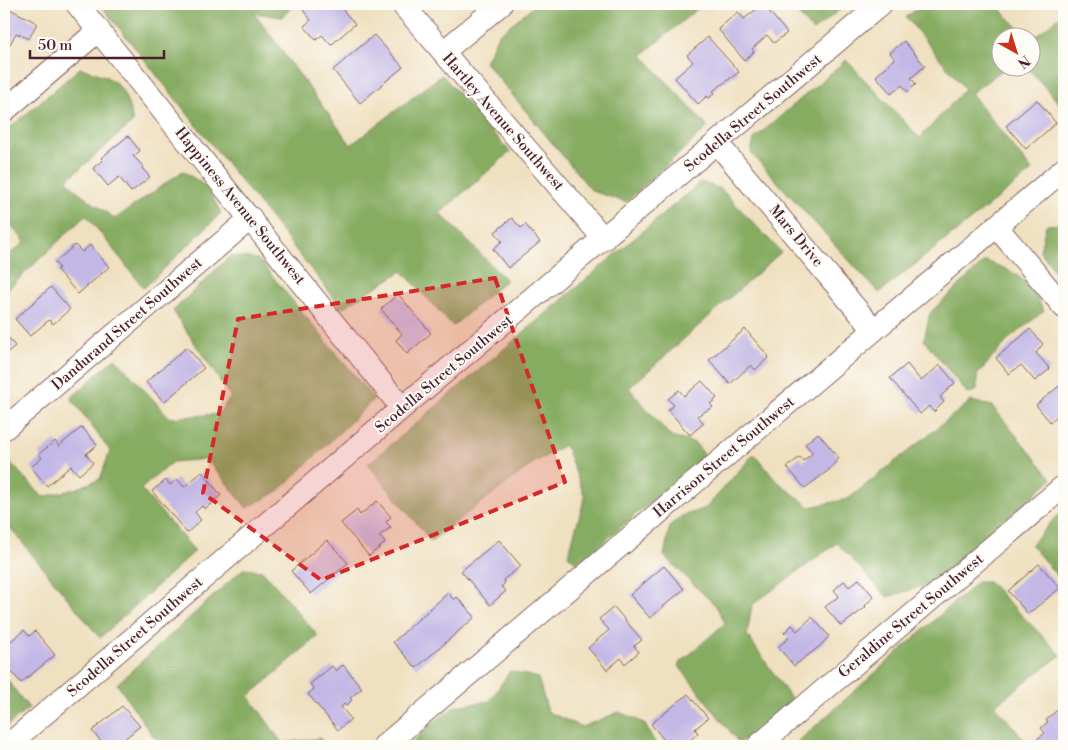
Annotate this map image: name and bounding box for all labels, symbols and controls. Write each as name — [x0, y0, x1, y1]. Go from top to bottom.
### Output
scale bar — [30, 28, 164, 60]
north arrow — [990, 28, 1040, 78]
text: 50 m — [38, 36, 72, 55]
street label: Hartley Avenue Southwest — [438, 49, 569, 195]
street label: Scodella Street Southwest — [680, 49, 826, 176]
text: N — [1014, 51, 1034, 72]
street label: Happiness Avenue Southwest — [171, 123, 310, 289]
street label: Mars Drive — [765, 201, 827, 271]
street label: Dandurand Street Southwest — [48, 253, 207, 395]
street label: Scodella Street Southwest — [371, 310, 517, 437]
street label: Harrison Street Southwest — [649, 392, 799, 522]
street label: Geraldine Street Southwest — [835, 549, 988, 682]
street label: Scodella Street Southwest — [63, 572, 207, 701]

